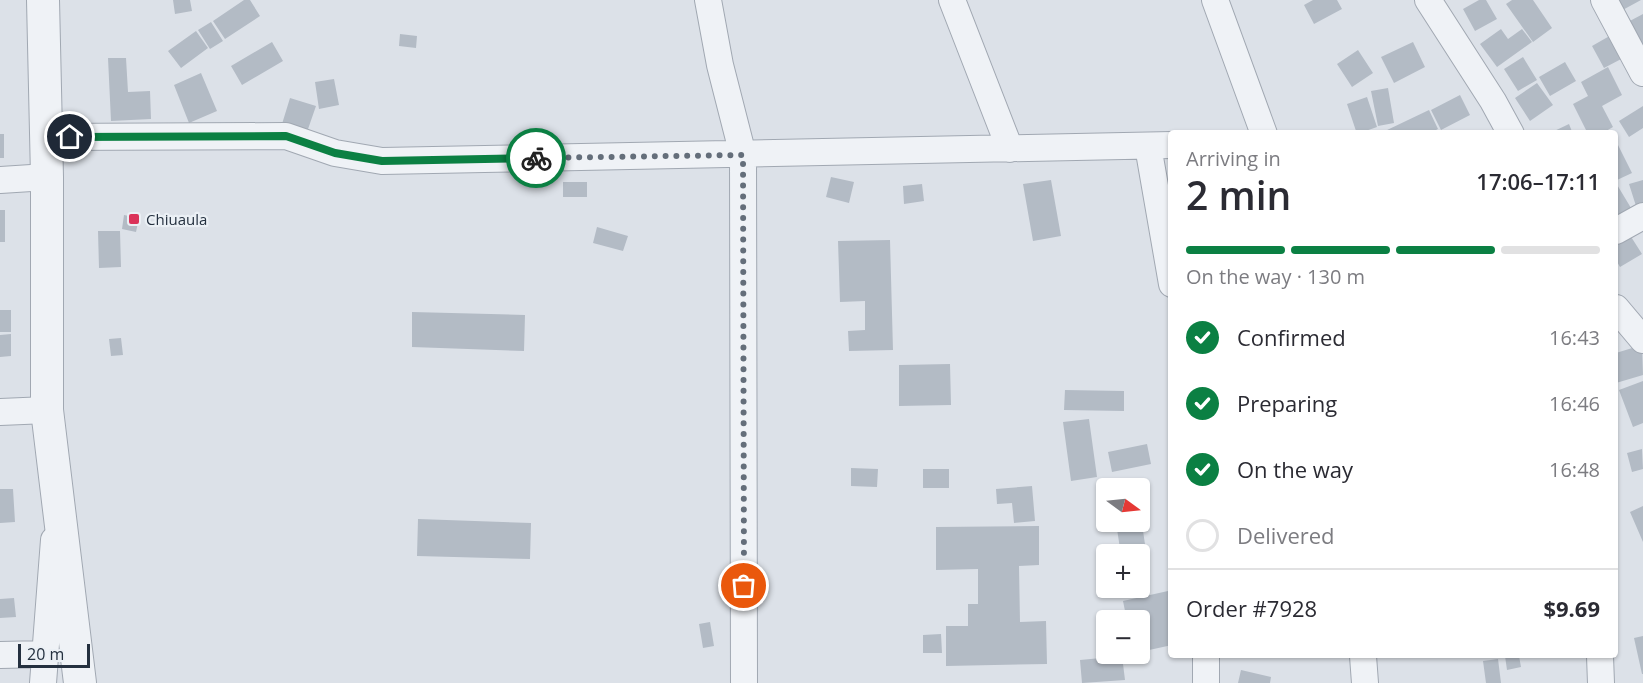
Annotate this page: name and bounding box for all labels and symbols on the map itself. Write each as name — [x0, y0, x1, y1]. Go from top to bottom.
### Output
pin — [44, 111, 95, 162]
courier — [506, 128, 566, 188]
place label: Chiuaula — [146, 209, 207, 229]
marker: Chiuaula — [127, 212, 141, 226]
north arrow — [1096, 478, 1150, 532]
pin — [718, 560, 769, 611]
scale bar — [18, 641, 90, 668]

